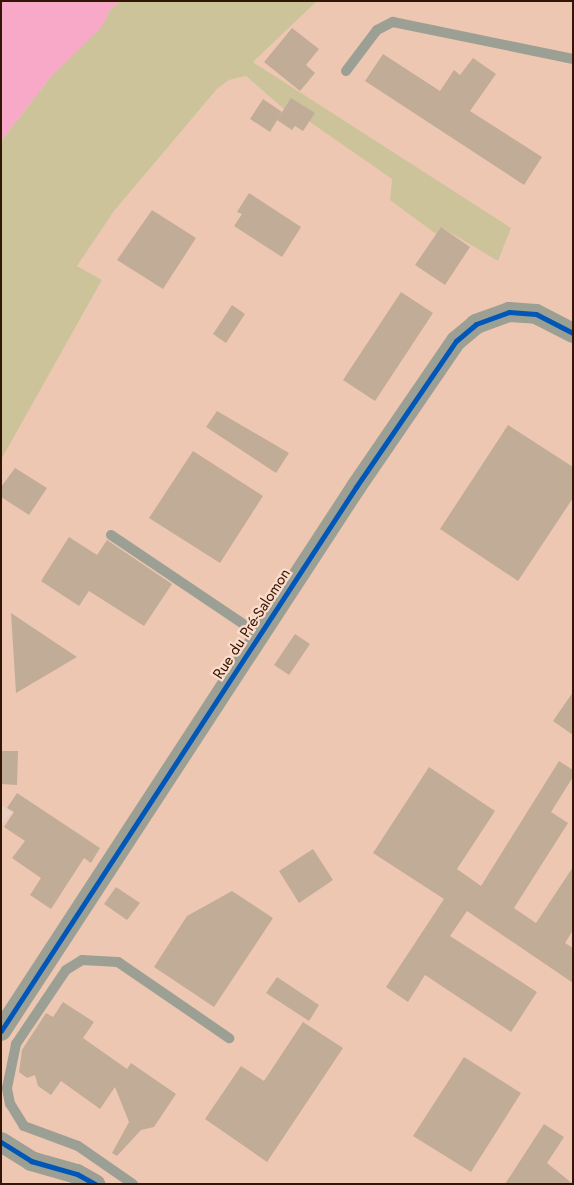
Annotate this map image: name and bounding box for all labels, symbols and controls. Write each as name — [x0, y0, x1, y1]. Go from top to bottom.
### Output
street label: Rue du Pré-Salomon — [210, 565, 294, 683]

